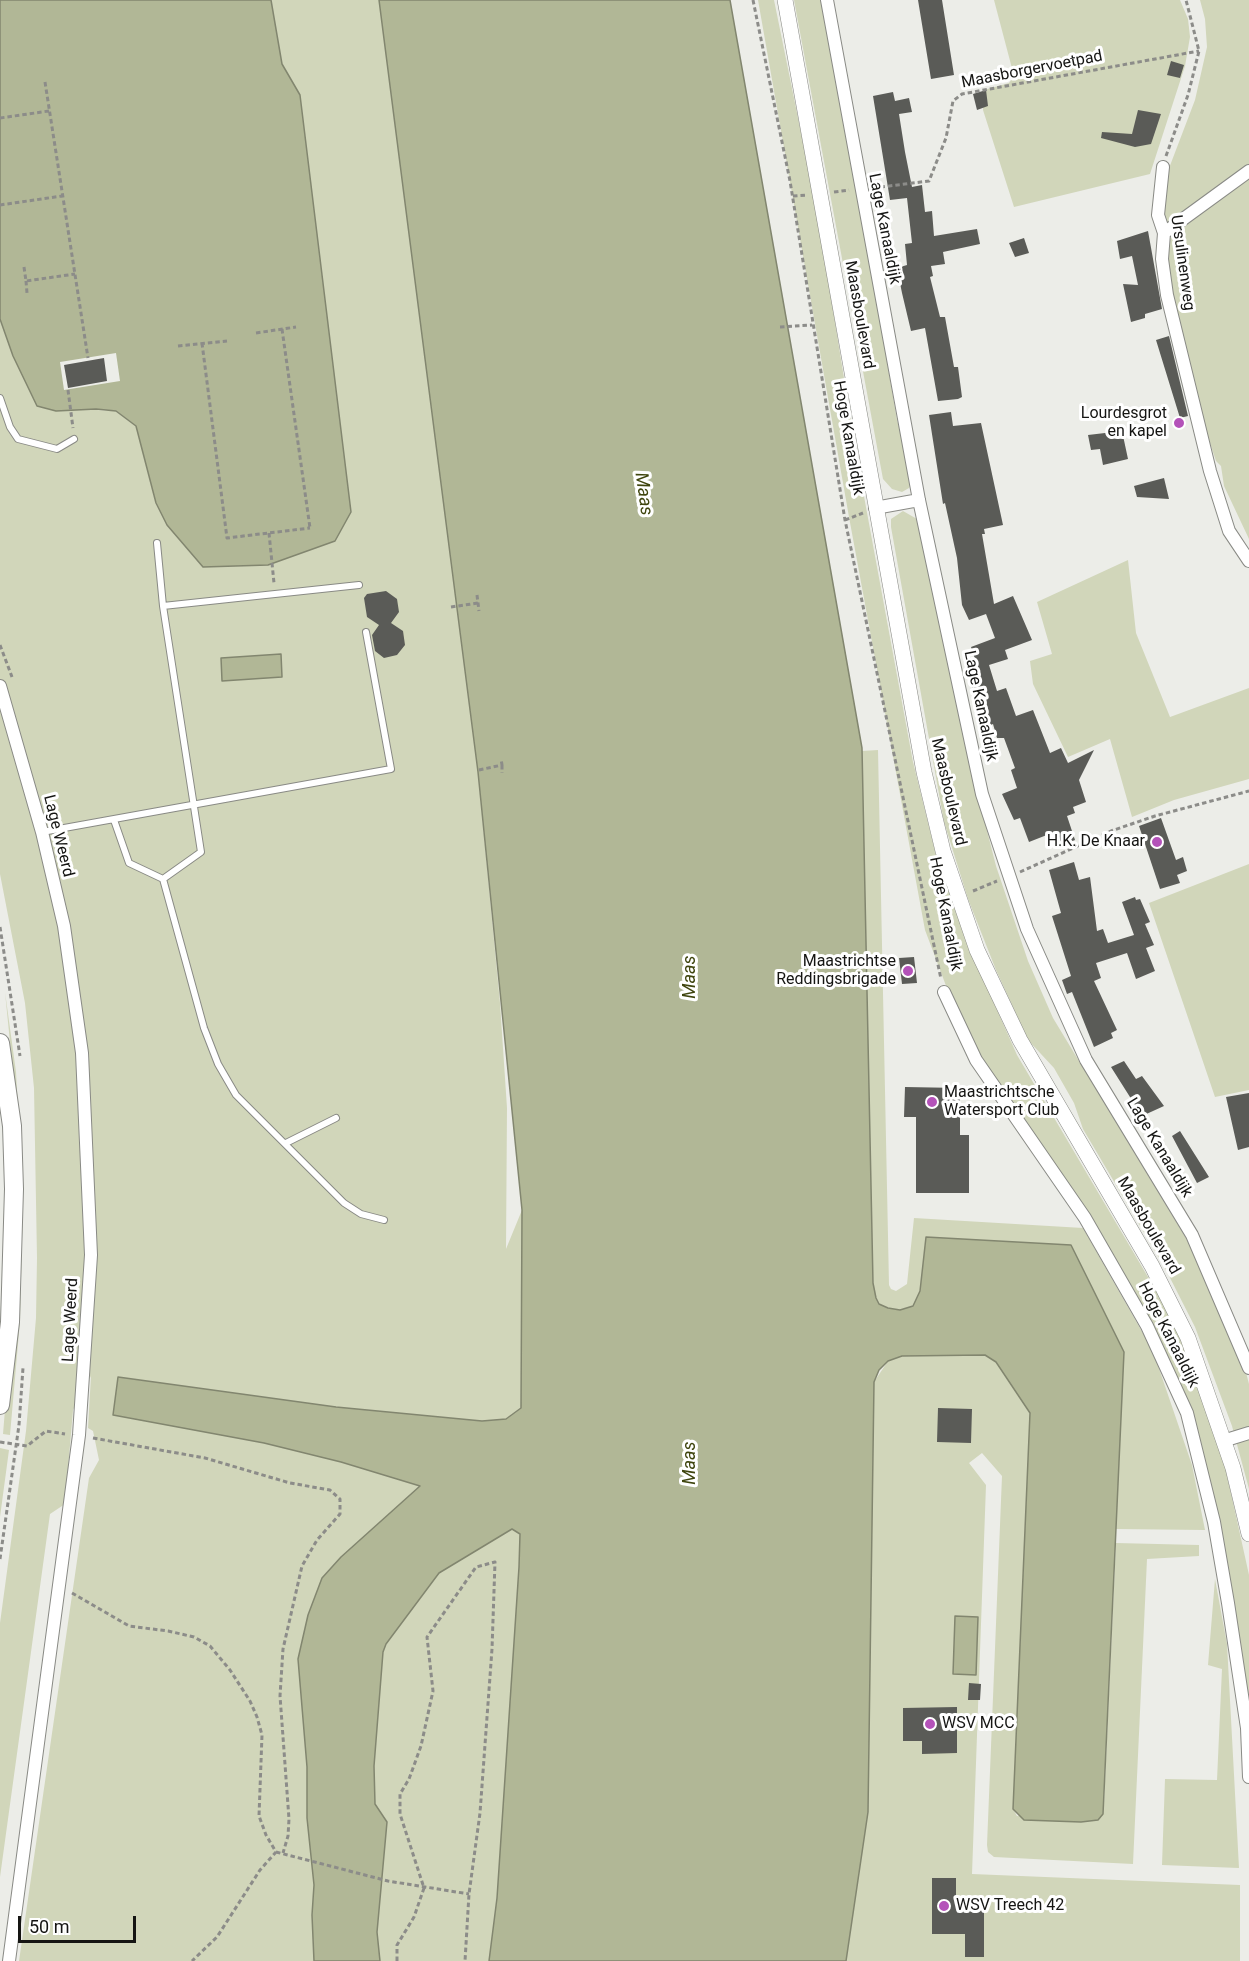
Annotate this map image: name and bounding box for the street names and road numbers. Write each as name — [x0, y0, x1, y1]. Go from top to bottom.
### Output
street label: Maasborgervoetpad — [960, 47, 1104, 93]
street label: Lage Kanaaldijk — [864, 172, 904, 286]
street label: Ursulinenweg — [1166, 214, 1198, 312]
street label: Maasboulevard — [840, 259, 878, 371]
street label: Hoge Kanaaldijk — [829, 379, 867, 497]
street label: Lage Kanaaldijk — [959, 649, 1001, 763]
street label: Maasboulevard — [926, 737, 970, 847]
street label: Lage Weerd — [39, 793, 77, 879]
street label: Hoge Kanaaldijk — [925, 855, 965, 973]
street label: Lage Kanaaldijk — [1122, 1095, 1196, 1201]
street label: Maasboulevard — [1112, 1174, 1184, 1278]
street label: Lage Weerd — [59, 1278, 83, 1362]
street label: Hoge Kanaaldijk — [1133, 1279, 1203, 1391]

